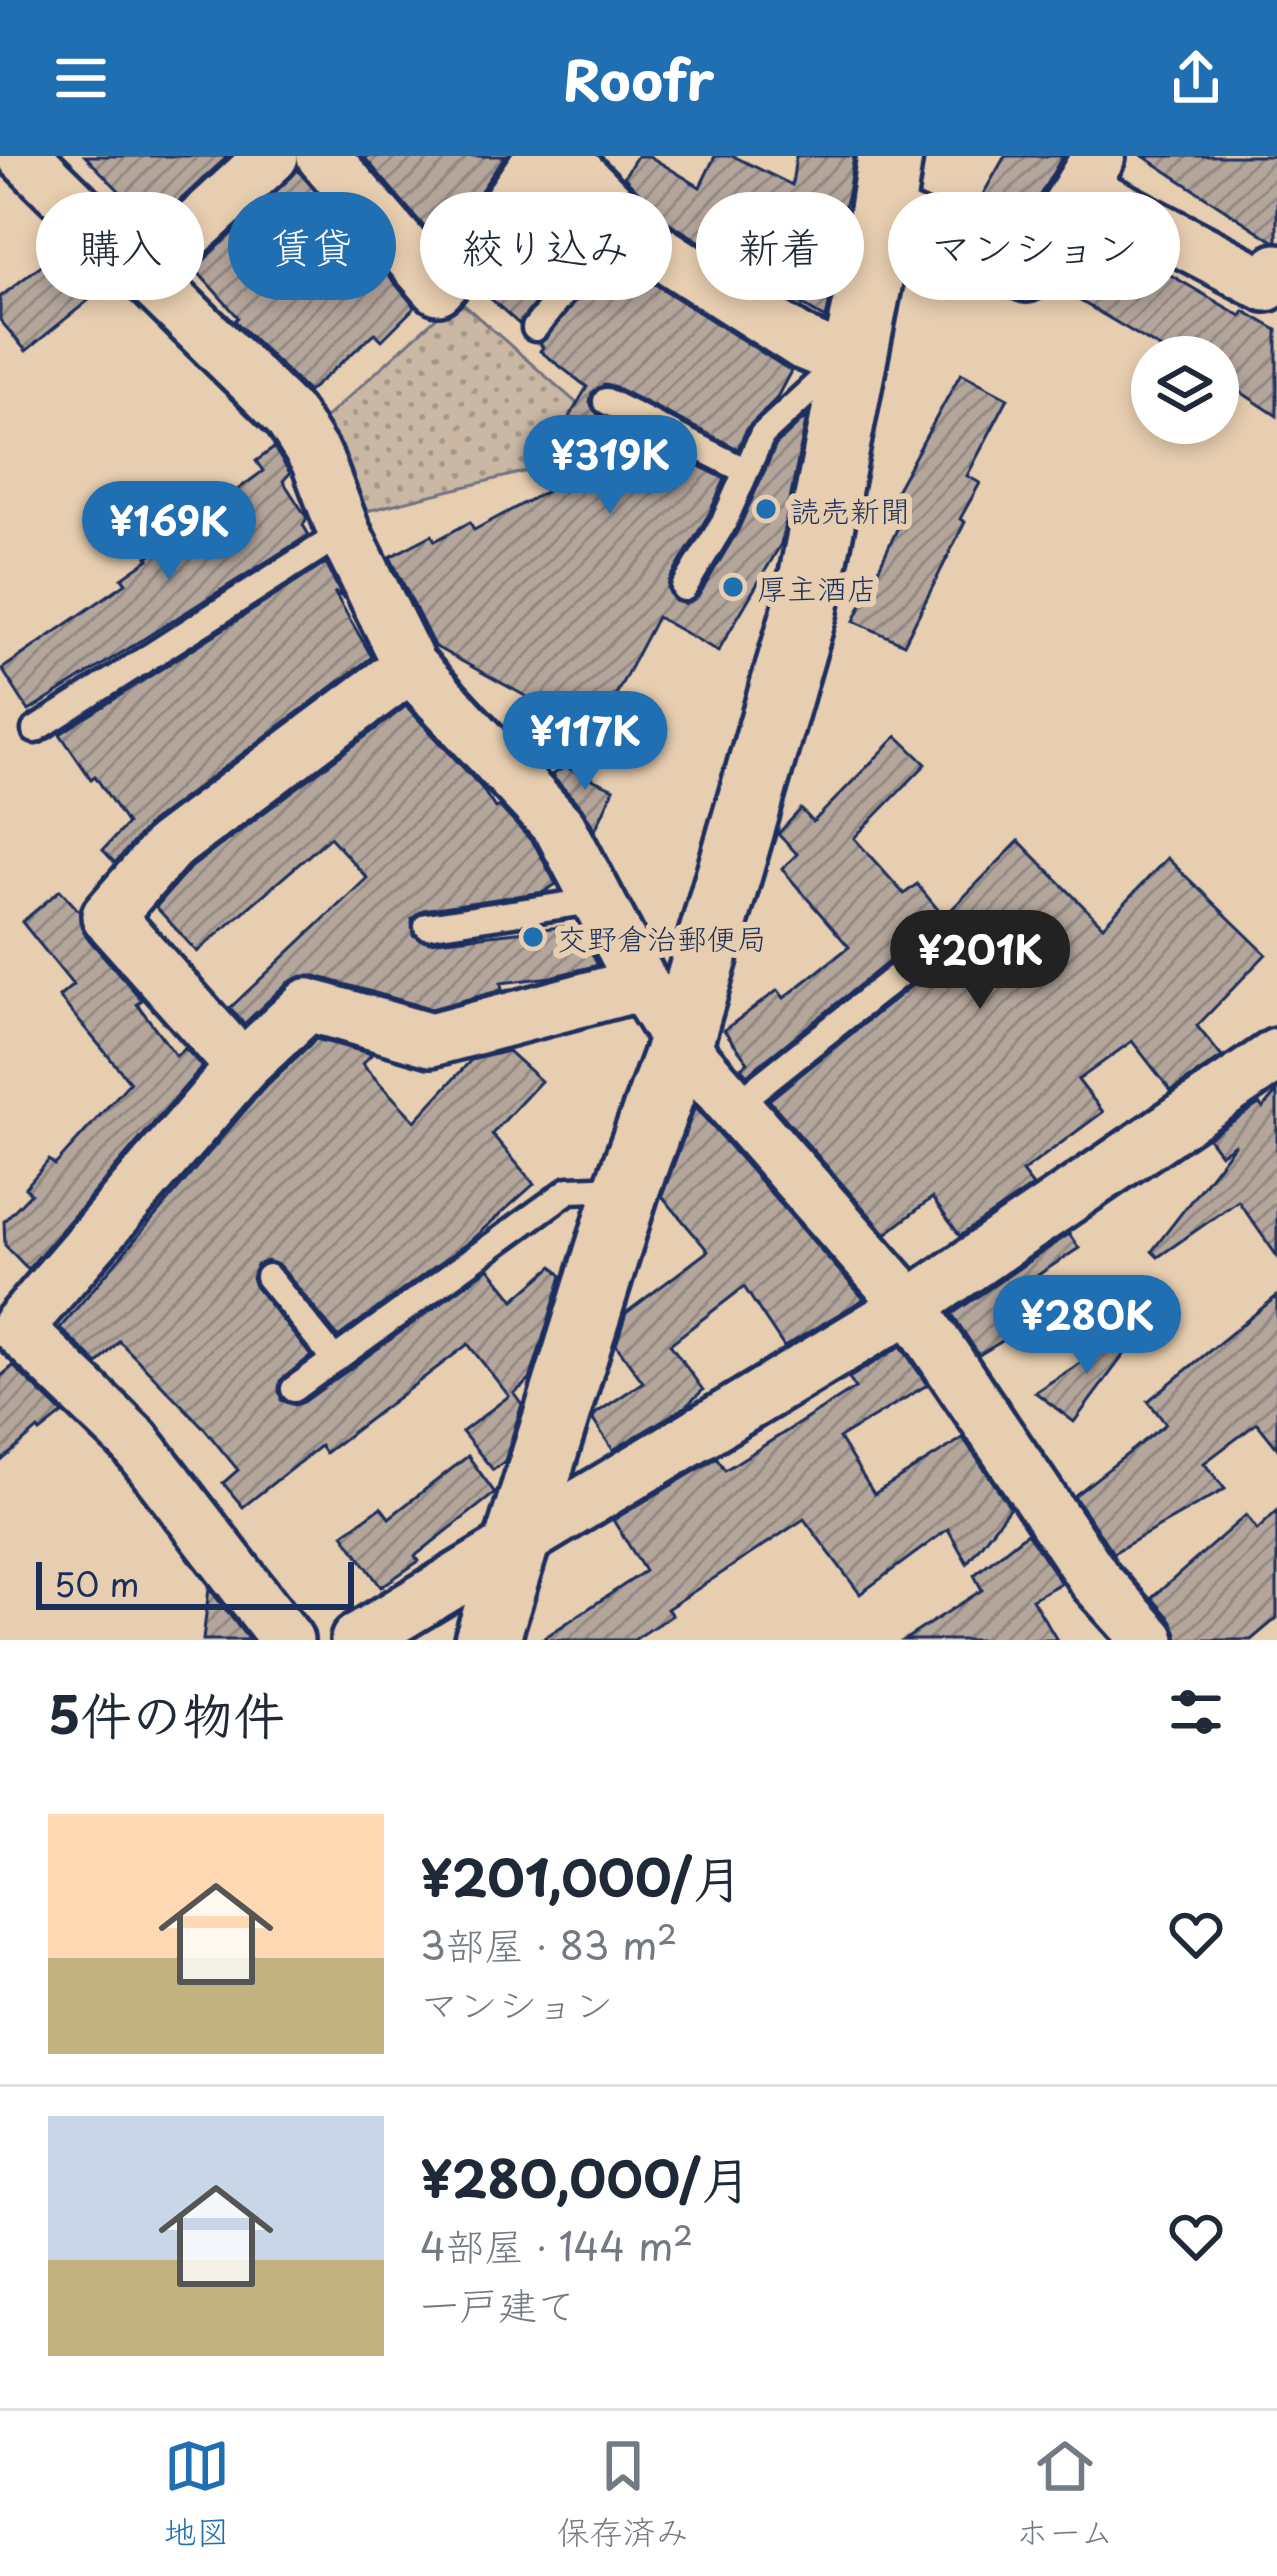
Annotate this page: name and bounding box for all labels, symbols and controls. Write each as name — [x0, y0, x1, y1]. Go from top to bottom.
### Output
text: Roofr — [563, 38, 714, 119]
icon: menu — [48, 45, 114, 111]
icon: share — [1163, 45, 1229, 111]
chip: 購入 — [36, 192, 204, 300]
chip: 賃貸 — [228, 192, 396, 300]
chip: 絞り込み — [420, 192, 672, 300]
chip: 新着 — [696, 192, 864, 300]
chip: マンション — [888, 192, 1180, 300]
map controls — [1131, 336, 1239, 444]
button: layers — [1131, 336, 1239, 444]
pin: ¥319K — [526, 415, 694, 517]
text: ¥319K — [550, 424, 670, 483]
pin: ¥169K — [85, 481, 253, 583]
place label: 読売新聞 — [790, 487, 910, 532]
text: ¥169K — [109, 490, 229, 549]
marker: 読売新聞 — [753, 496, 779, 522]
place label: 厚主酒店 — [757, 565, 877, 610]
marker: 厚主酒店 — [720, 574, 746, 600]
pin: ¥117K — [501, 691, 669, 793]
text: ¥117K — [529, 700, 641, 759]
pin: ¥201K — [896, 910, 1064, 1012]
place label: 交野倉治郵便局 — [557, 915, 767, 960]
text: ¥201K — [917, 919, 1043, 978]
marker: 交野倉治郵便局 — [520, 924, 546, 950]
pin: ¥280K — [1003, 1275, 1171, 1377]
text: ¥280K — [1020, 1284, 1154, 1343]
scale bar — [36, 1556, 354, 1609]
text: 50 m — [54, 1558, 140, 1608]
text: 5件の物件 — [48, 1674, 285, 1751]
icon: filters — [1163, 1679, 1229, 1745]
text: ¥201,000/月 — [420, 1837, 743, 1914]
icon: home — [144, 1862, 288, 2006]
icon: heart — [1163, 1901, 1229, 1967]
text: 3部屋 · 83 m² — [420, 1914, 677, 1973]
text: マンション — [420, 1973, 613, 2032]
text: ¥280,000/月 — [420, 2138, 751, 2215]
icon: home — [144, 2164, 288, 2308]
icon: heart — [1163, 2203, 1229, 2269]
text: 4部屋 · 144 m² — [420, 2215, 693, 2274]
text: 一戸建て — [420, 2274, 576, 2333]
tab: 地図 — [164, 2433, 230, 2555]
tab: 保存済み — [557, 2433, 689, 2555]
tab: ホーム — [1016, 2433, 1113, 2555]

